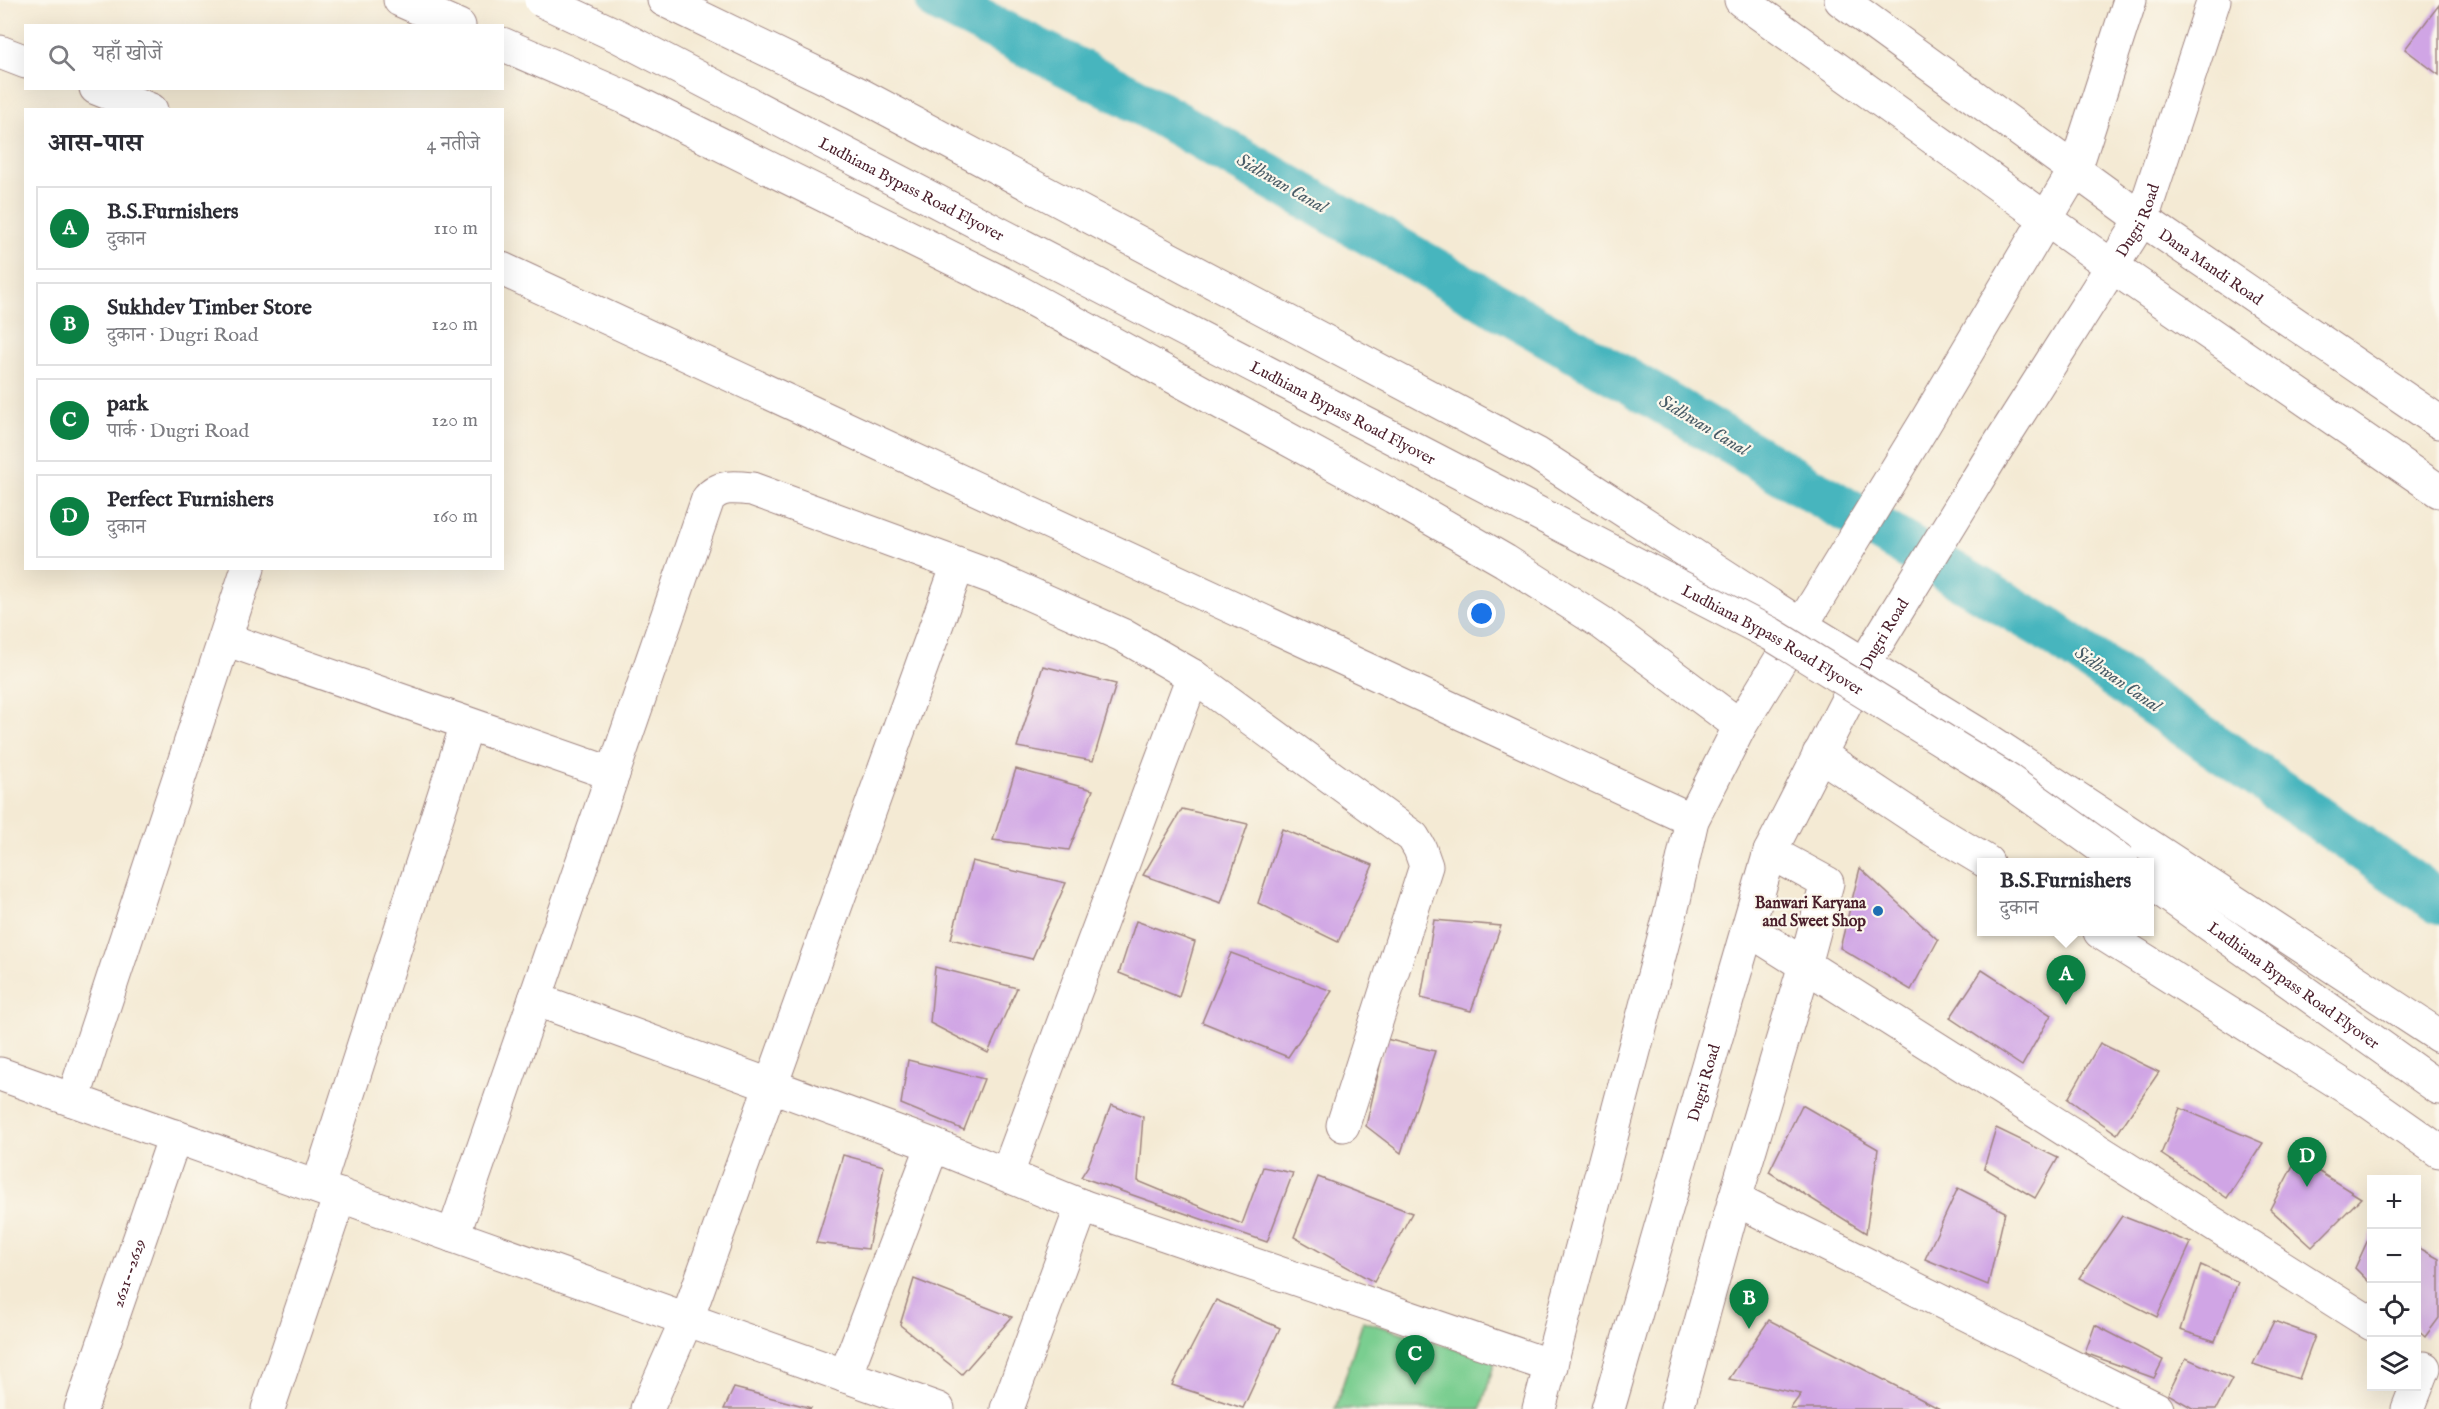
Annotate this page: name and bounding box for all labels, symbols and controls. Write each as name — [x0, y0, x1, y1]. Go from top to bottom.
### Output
search box — [24, 24, 504, 90]
text: यहाँ खोजें — [93, 40, 162, 68]
icon: search — [45, 41, 78, 74]
text: आस-पास — [48, 127, 143, 160]
text: 4 नतीजे — [427, 132, 480, 157]
street label: Ludhiana Bypass Road Flyover — [815, 134, 1007, 247]
water label: Sidhwan Canal — [1232, 149, 1332, 220]
street label: Dugri Road — [2112, 181, 2165, 262]
text: B.S.Furnishers — [107, 198, 238, 226]
text: A — [63, 216, 76, 241]
text: 110 m — [434, 216, 478, 241]
street label: Dana Mandi Road — [2154, 225, 2266, 311]
text: दुकान — [107, 227, 146, 252]
text: Sukhdev Timber Store — [107, 294, 312, 322]
text: B — [63, 312, 76, 337]
text: 120 m — [432, 312, 478, 337]
text: दुकान · Dugri Road — [107, 323, 258, 348]
street label: Ludhiana Bypass Road Flyover — [1246, 358, 1438, 470]
text: park — [107, 390, 148, 418]
water label: Sidhwan Canal — [1654, 391, 1754, 463]
text: C — [62, 408, 77, 433]
text: 120 m — [432, 408, 478, 433]
text: पार्क · Dugri Road — [107, 419, 249, 444]
text: Perfect Furnishers — [107, 486, 274, 514]
text: D — [61, 504, 78, 529]
text: 160 m — [432, 504, 478, 529]
text: दुकान — [107, 515, 146, 540]
street label: Ludhiana Bypass Road Flyover — [1678, 581, 1866, 701]
street label: Dugri Road — [1856, 595, 1914, 674]
your location — [1467, 599, 1496, 628]
water label: Sidhwan Canal — [2069, 642, 2166, 720]
popup — [1977, 858, 2154, 936]
text: B.S.Furnishers — [2000, 867, 2131, 895]
place label: Banwari Karyana and Sweet Shop — [1755, 894, 1867, 932]
text: दुकान — [2000, 896, 2038, 921]
marker: Banwari Karyana and Sweet Shop — [1871, 904, 1885, 918]
street label: Ludhiana Bypass Road Flyover — [2203, 918, 2383, 1054]
pin: A — [2046, 956, 2086, 1005]
street label: Dugri Road — [1684, 1042, 1726, 1124]
pin: D — [2288, 1138, 2326, 1187]
map controls — [2367, 1175, 2421, 1391]
button: + — [2367, 1175, 2421, 1229]
button: − — [2367, 1229, 2421, 1283]
street label: 2621--2629 — [109, 1236, 151, 1311]
pin: B — [1730, 1280, 1768, 1329]
button: locate — [2367, 1283, 2421, 1337]
pin: C — [1396, 1336, 1434, 1385]
button: layers — [2367, 1337, 2421, 1391]

